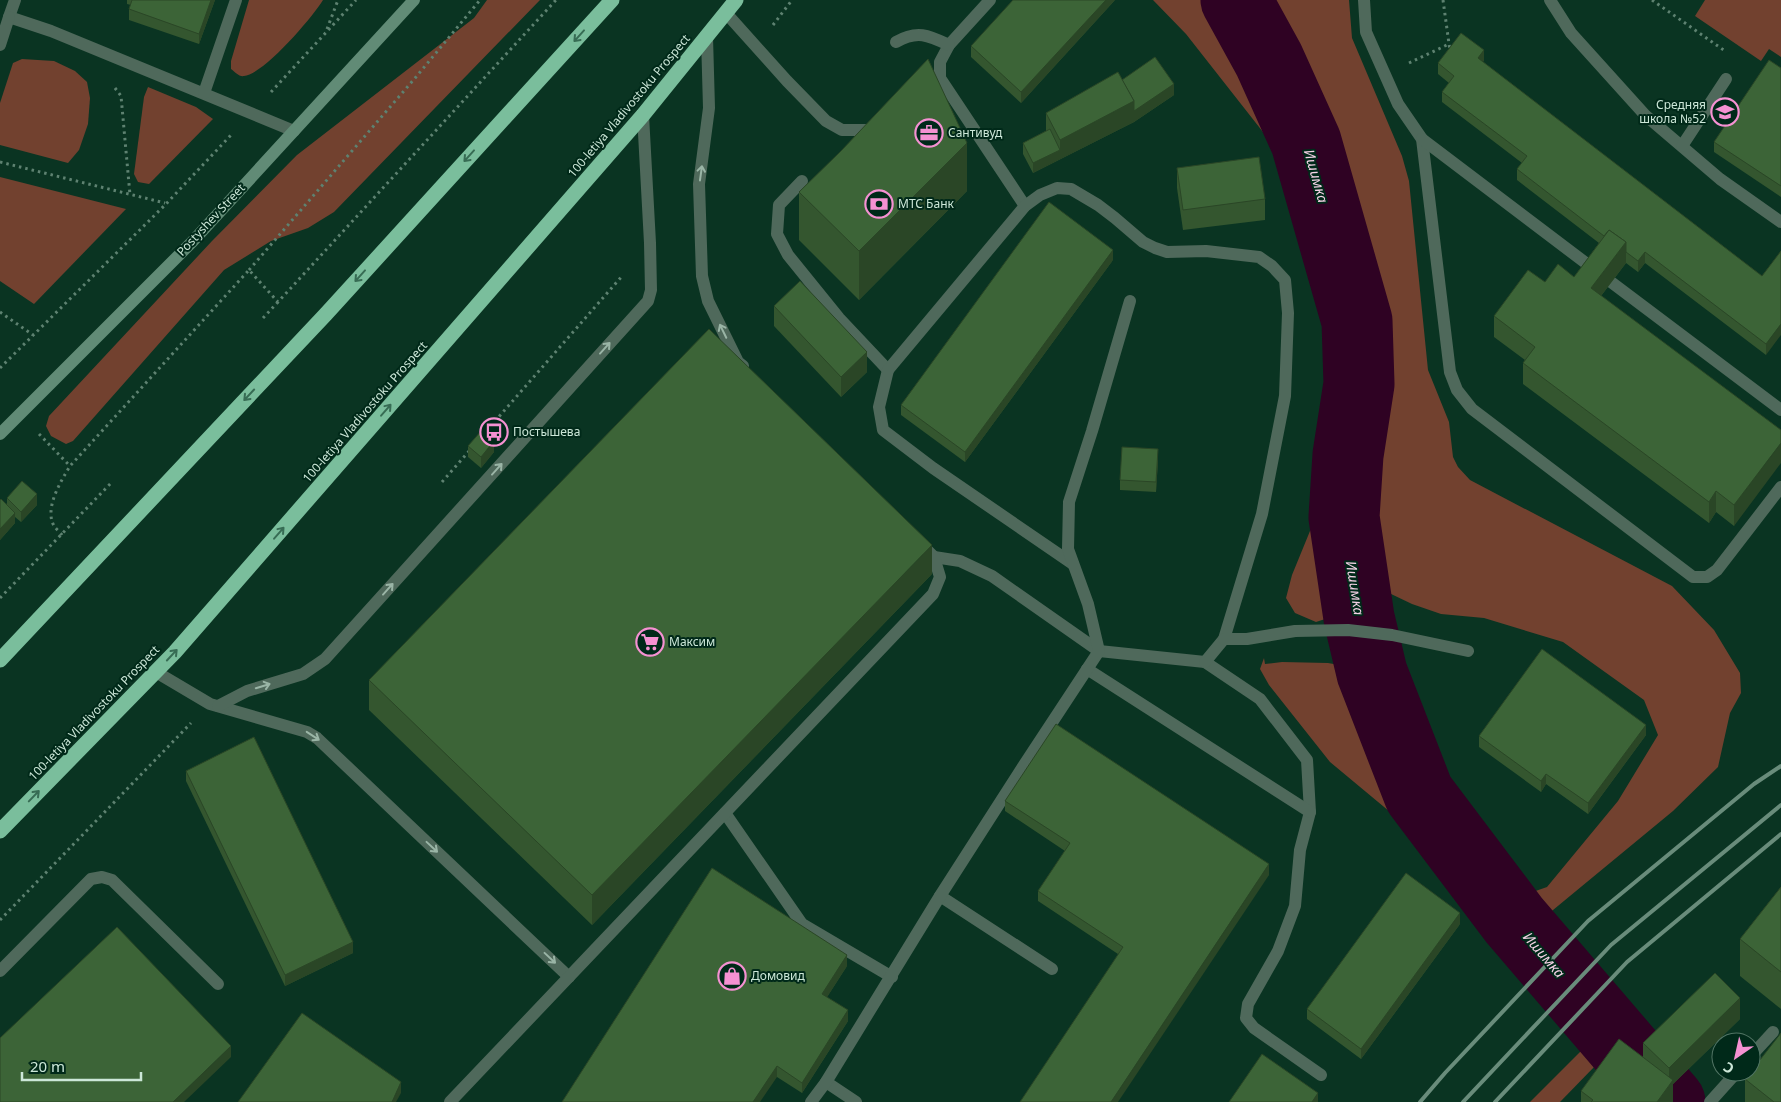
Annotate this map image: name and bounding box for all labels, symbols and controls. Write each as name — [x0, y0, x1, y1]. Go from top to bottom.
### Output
street label: 100-letiya Vladivostoku Prospect — [564, 30, 694, 181]
one-way arrow — [573, 30, 585, 43]
place label: Средняя школа №52 — [1639, 96, 1706, 127]
school or university icon: Средняя школа №52 — [1710, 97, 1740, 127]
office icon: Сантивуд — [914, 118, 944, 148]
place label: Сантивуд — [948, 124, 1003, 141]
water label: Ишимка — [1300, 147, 1333, 205]
one-way arrow — [463, 150, 475, 163]
one-way arrow — [696, 165, 706, 181]
street label: Postyshev Street — [173, 179, 249, 260]
bank icon: МТС Банк — [864, 189, 894, 219]
place label: МТС Банк — [898, 195, 955, 212]
one-way arrow — [354, 270, 366, 283]
one-way arrow — [718, 324, 727, 339]
street label: 100-letiya Vladivostoku Prospect — [298, 337, 431, 486]
one-way arrow — [600, 341, 611, 354]
one-way arrow — [243, 389, 255, 402]
one-way arrow — [380, 404, 392, 417]
bus stop icon: Постышева — [479, 417, 509, 447]
place label: Постышева — [513, 423, 580, 440]
one-way arrow — [491, 462, 503, 475]
one-way arrow — [273, 526, 285, 539]
water label: Ишимка — [1342, 559, 1369, 617]
one-way arrow — [382, 583, 394, 596]
supermarket icon: Максим — [635, 627, 665, 657]
place label: Максим — [669, 633, 715, 650]
street label: 100-letiya Vladivostoku Prospect — [24, 641, 163, 784]
one-way arrow — [166, 649, 178, 661]
one-way arrow — [255, 681, 271, 691]
one-way arrow — [306, 731, 320, 741]
one-way arrow — [28, 790, 40, 802]
one-way arrow — [425, 841, 438, 853]
water label: Ишимка — [1519, 928, 1570, 982]
one-way arrow — [543, 952, 556, 964]
shop icon: Домовид — [717, 961, 747, 991]
place label: Домовид — [751, 967, 805, 984]
north arrow — [1711, 1032, 1761, 1082]
scale bar — [22, 1050, 141, 1082]
text: 20 m — [30, 1056, 65, 1076]
text: С — [1719, 1058, 1738, 1079]

